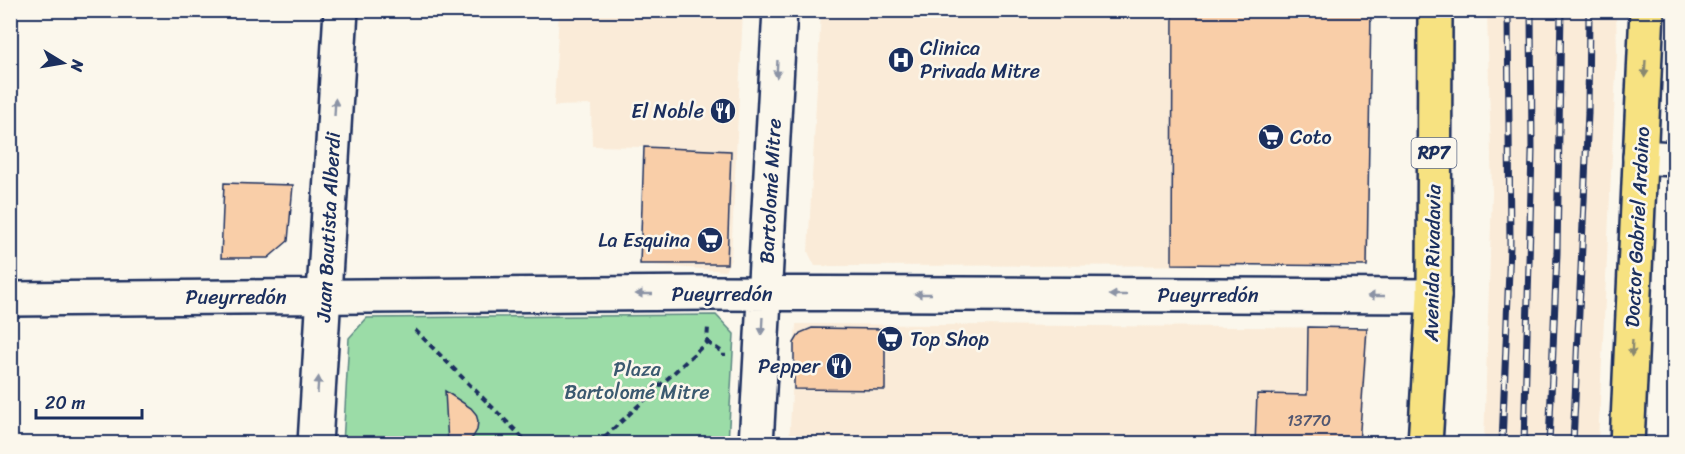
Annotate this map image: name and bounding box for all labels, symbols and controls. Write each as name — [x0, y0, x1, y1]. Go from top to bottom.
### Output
place label: Clinica Privada Mitre — [920, 31, 1040, 89]
north arrow — [33, 33, 93, 93]
hospital icon: Clinica Privada Mitre — [886, 45, 916, 75]
text: N — [62, 57, 93, 75]
one-way arrow — [772, 59, 782, 78]
one-way arrow — [1640, 59, 1649, 78]
place label: El Noble — [631, 94, 704, 129]
restaurant icon: El Noble — [708, 96, 738, 126]
one-way arrow — [330, 97, 340, 116]
street label: Bartolomé Mitre — [749, 118, 792, 264]
place label: Coto — [1290, 120, 1332, 155]
supermarket icon: Coto — [1256, 122, 1286, 152]
street label: Doctor Gabriel Ardoino — [1615, 126, 1660, 328]
street label: Juan Bautista Alberdi — [306, 130, 351, 324]
road number: RP7 — [1412, 138, 1456, 168]
street label: Avenida Rivadavia — [1414, 183, 1451, 343]
place label: La Esquina — [598, 223, 690, 258]
supermarket icon: La Esquina — [695, 225, 725, 255]
street label: Pueyrredón — [671, 277, 773, 312]
street label: Pueyrredón — [1157, 278, 1259, 313]
street label: Pueyrredón — [185, 280, 287, 315]
one-way arrow — [634, 289, 653, 299]
one-way arrow — [913, 289, 932, 299]
one-way arrow — [1108, 290, 1127, 300]
one-way arrow — [1366, 291, 1385, 301]
one-way arrow — [758, 317, 767, 336]
place label: Top Shop — [910, 322, 989, 357]
supermarket icon: Top Shop — [875, 324, 905, 354]
one-way arrow — [1627, 338, 1636, 357]
place label: Pepper — [758, 349, 821, 384]
restaurant icon: Pepper — [824, 351, 854, 381]
park label: Plaza Bartolomé Mitre — [564, 352, 710, 410]
one-way arrow — [314, 376, 323, 395]
scale bar — [36, 382, 142, 420]
text: 20 m — [45, 387, 85, 419]
house number: 13770 — [1287, 406, 1331, 435]

